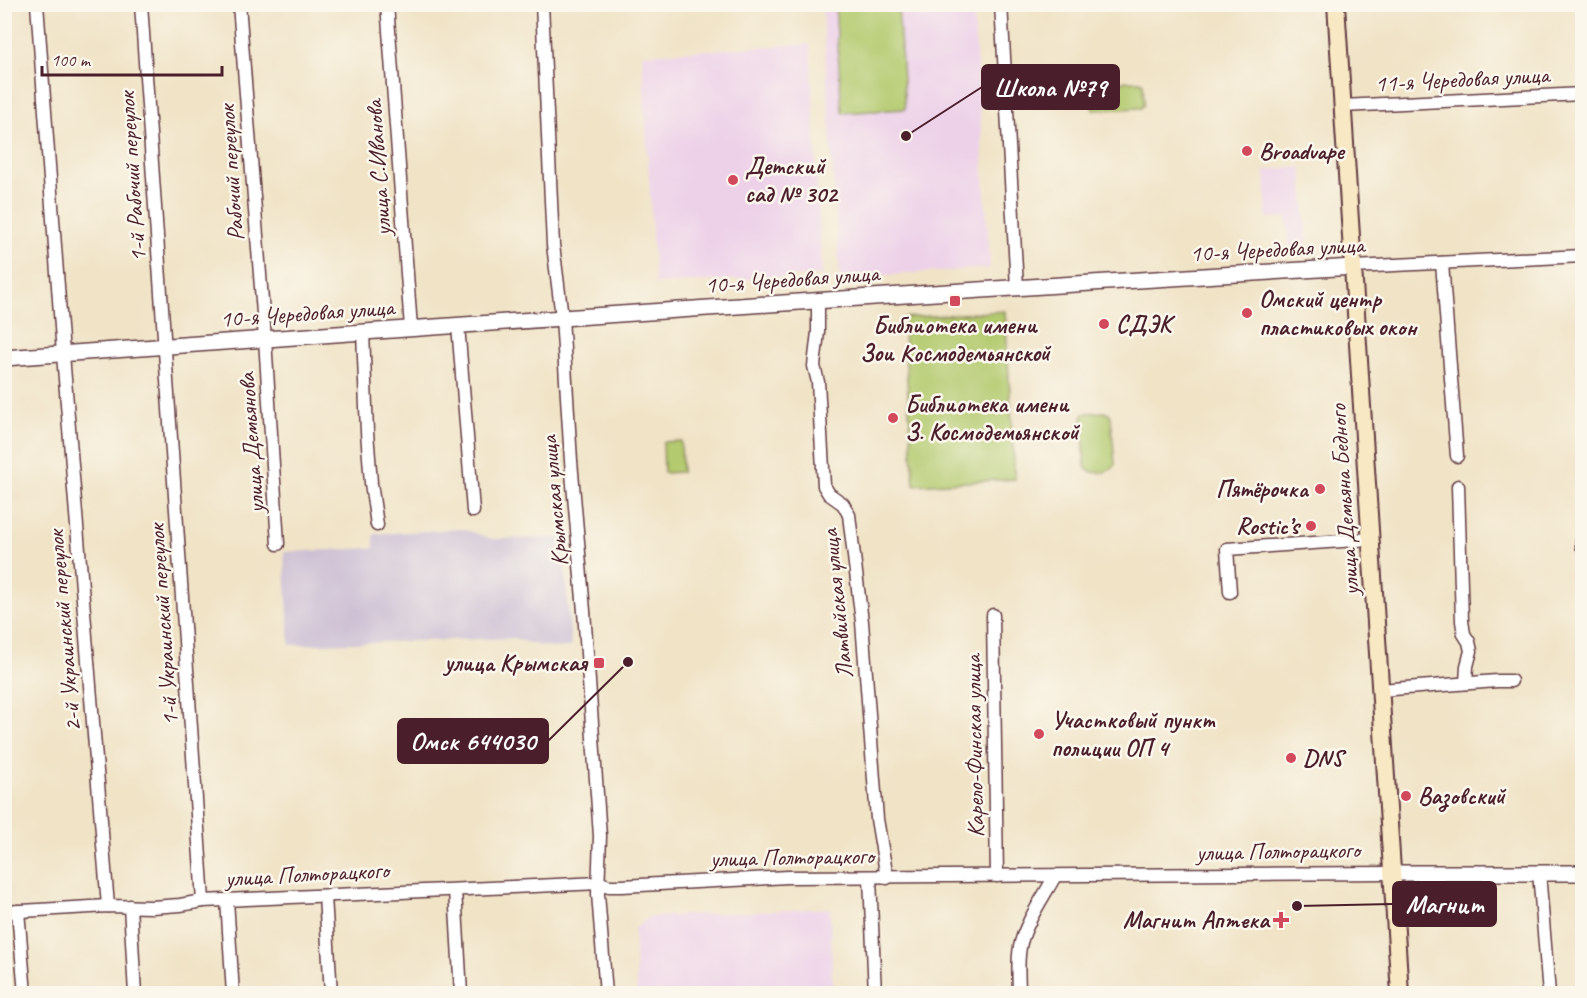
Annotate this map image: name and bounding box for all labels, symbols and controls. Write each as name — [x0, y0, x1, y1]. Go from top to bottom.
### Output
scale bar — [42, 39, 222, 77]
text: 100 m — [51, 49, 92, 71]
street label: 11-я Чередовая улица — [1374, 59, 1552, 99]
callout: Школа №79 — [982, 65, 1119, 109]
text: Школа №79 — [994, 71, 1109, 104]
street label: 1-й Рабочий переулок — [111, 89, 153, 263]
street label: улица С.Иванова — [358, 97, 398, 239]
street label: Рабочий переулок — [211, 102, 251, 242]
place label: Broadvape — [1259, 136, 1345, 166]
marker: Broadvape — [1240, 144, 1254, 158]
place label: Детский сад № 302 — [745, 151, 839, 209]
marker: Детский сад № 302 — [726, 173, 740, 187]
street label: 10-я Чередовая улица — [1189, 229, 1367, 269]
street label: 10-я Чередовая улица — [704, 258, 882, 300]
place label: Омский центр пластиковых окон — [1259, 284, 1418, 342]
street label: 10-я Чередовая улица — [219, 292, 397, 334]
marker: Библиотека имени Зои Космодемьянской — [948, 294, 962, 308]
marker: Омский центр пластиковых окон — [1240, 306, 1254, 320]
place label: СДЭК — [1116, 309, 1176, 339]
place label: Библиотека имени Зои Космодемьянской — [860, 310, 1052, 368]
marker: СДЭК — [1097, 317, 1111, 331]
street label: улица Демьянова — [231, 370, 271, 516]
place label: Библиотека имени З. Космодемьянской — [905, 389, 1080, 447]
street label: улица Демьяна Бедного — [1322, 402, 1366, 599]
marker: Библиотека имени З. Космодемьянской — [886, 411, 900, 425]
street label: Крымская улица — [533, 433, 575, 567]
place label: Пятёрочка — [1216, 474, 1309, 504]
marker: Пятёрочка — [1313, 482, 1327, 496]
place label: Rostic’s — [1236, 511, 1302, 541]
marker: Rostic’s — [1304, 519, 1318, 533]
street label: 1-й Украинский переулок — [141, 521, 185, 727]
street label: Латвийская улица — [814, 526, 860, 680]
street label: 2-й Украинский переулок — [40, 527, 88, 733]
place label: улица Крымская — [442, 648, 588, 678]
street label: Карело-Финская улица — [957, 652, 991, 838]
marker: улица Крымская — [592, 656, 606, 670]
place label: Участковый пункт полиции ОП 4 — [1051, 705, 1216, 763]
callout: Омск 644030 — [398, 719, 548, 763]
text: Омск 644030 — [410, 725, 538, 758]
marker: Участковый пункт полиции ОП 4 — [1032, 727, 1046, 741]
place label: DNS — [1303, 743, 1347, 773]
marker: DNS — [1284, 751, 1298, 765]
place label: Вазовский — [1418, 781, 1507, 812]
marker: Вазовский — [1399, 789, 1413, 803]
street label: улица Полторацкого — [1194, 835, 1363, 867]
street label: улица Полторацкого — [708, 841, 877, 873]
street label: улица Полторацкого — [222, 855, 392, 893]
callout: Магнит — [1393, 882, 1496, 926]
text: Магнит — [1406, 888, 1485, 921]
place label: Магнит Аптека — [1123, 905, 1271, 935]
marker: Магнит Аптека — [1274, 913, 1288, 927]

